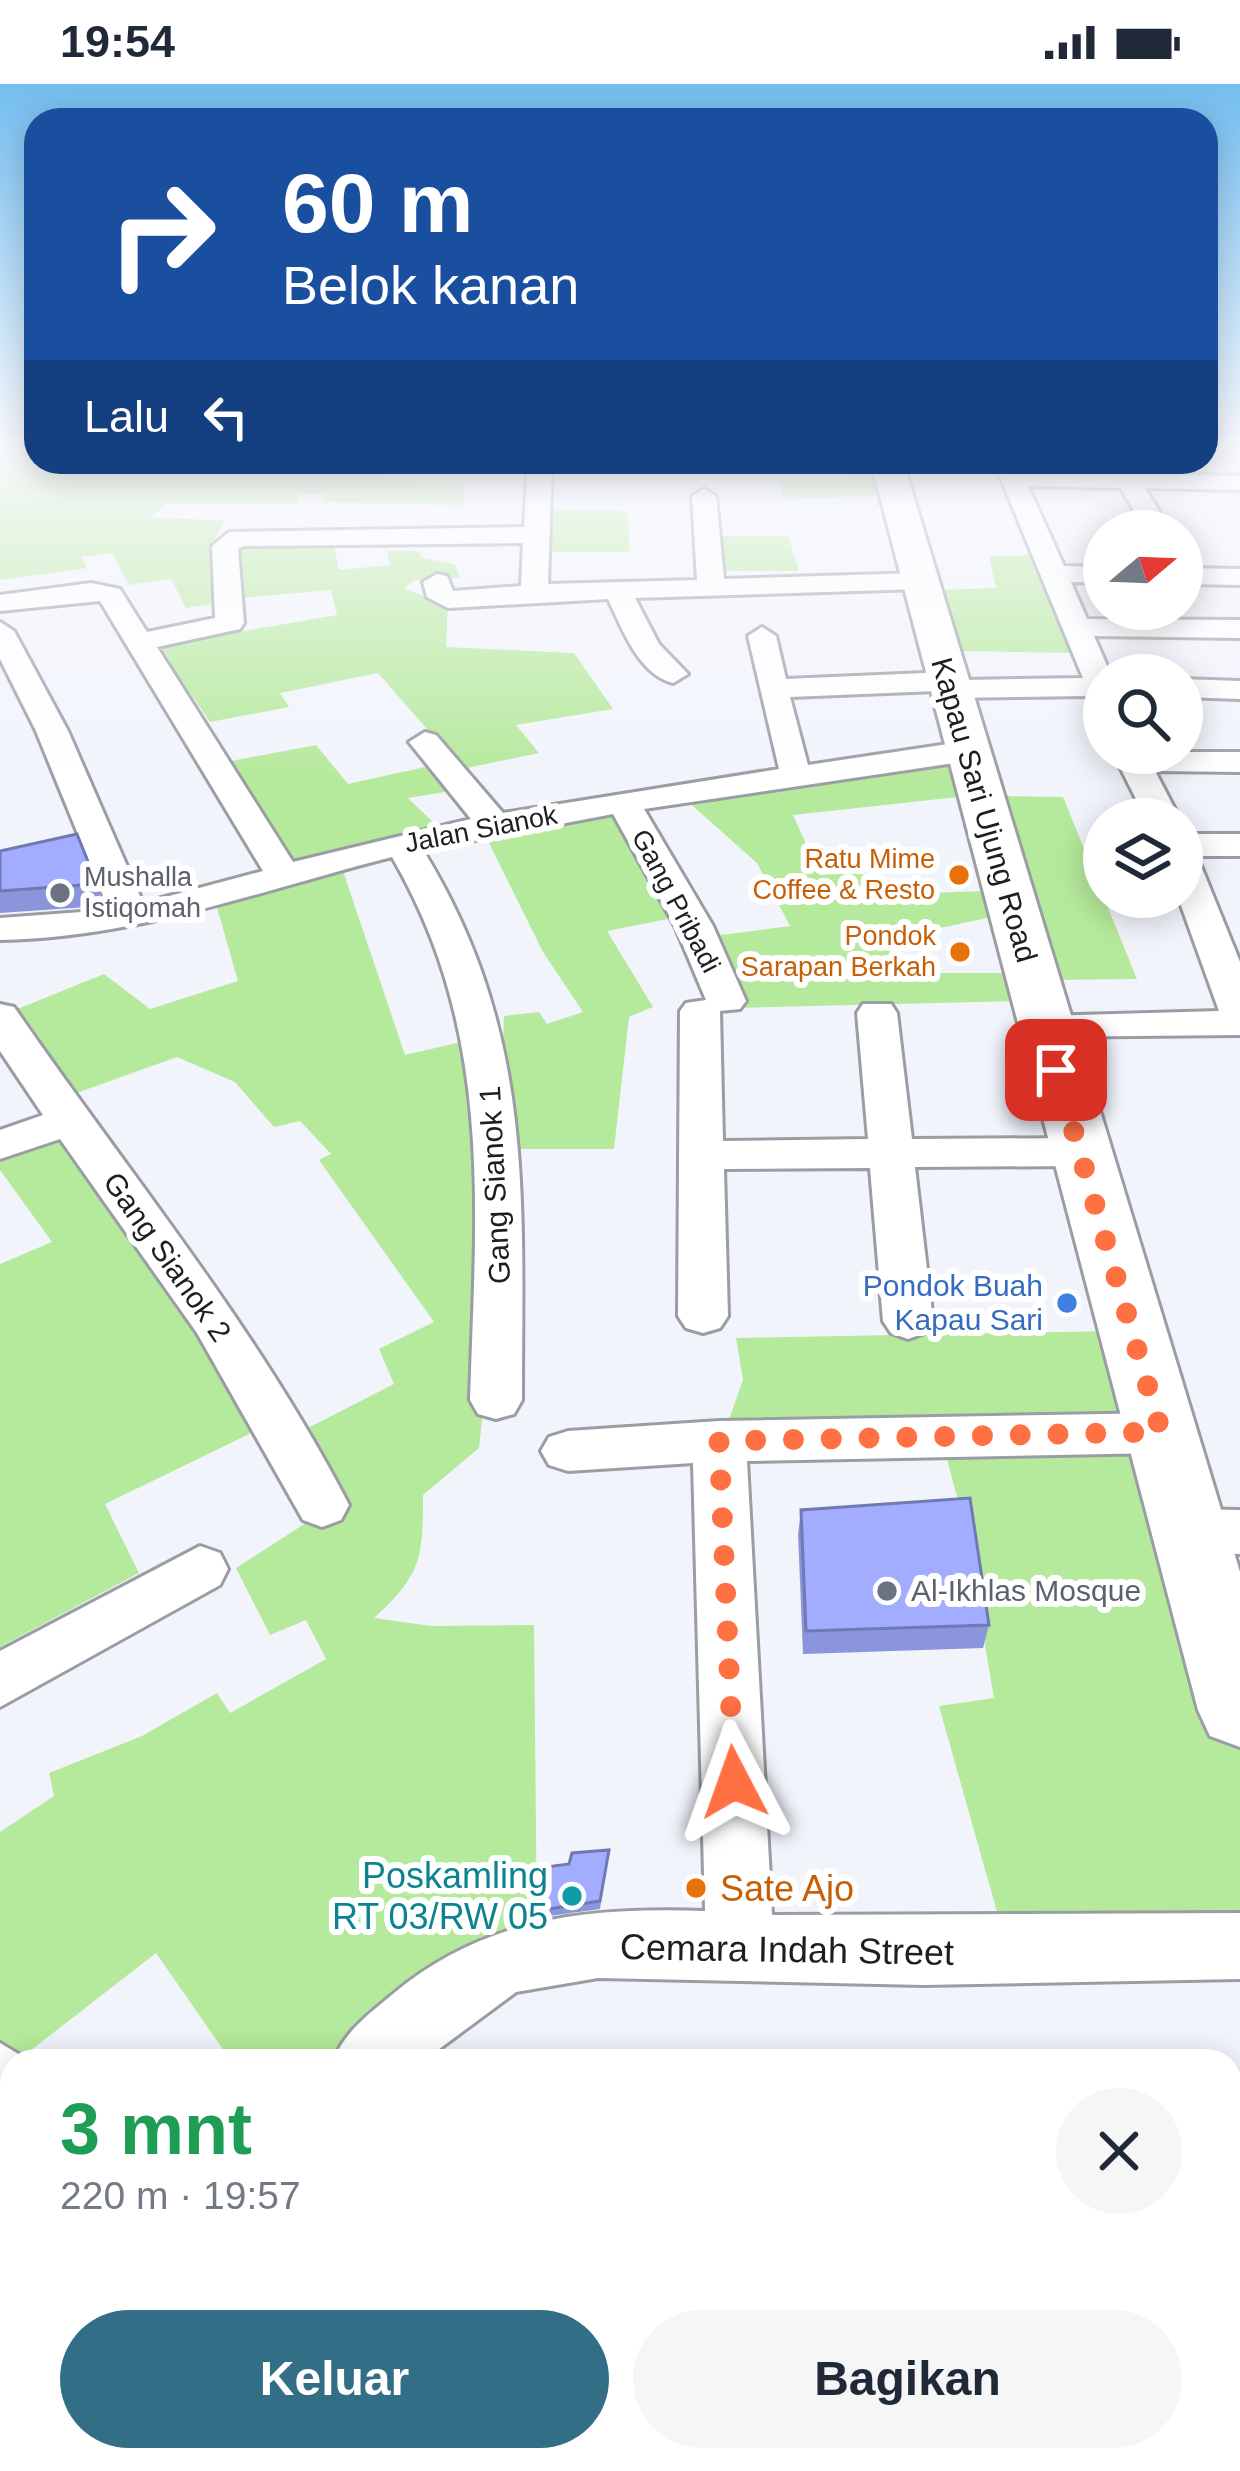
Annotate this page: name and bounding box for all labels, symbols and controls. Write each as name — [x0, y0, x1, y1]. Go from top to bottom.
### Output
text: 19:54 — [60, 16, 175, 67]
icon: right — [84, 156, 240, 312]
text: 60 m — [282, 156, 473, 250]
text: Belok kanan — [282, 255, 579, 315]
icon: left — [193, 384, 259, 450]
text: Lalu — [84, 391, 169, 442]
north arrow — [1083, 510, 1203, 630]
map controls — [1083, 510, 1203, 918]
street label: Kapau Sari Ujung Road — [925, 654, 1044, 966]
button: search — [1083, 654, 1203, 774]
button: layers — [1083, 798, 1203, 918]
street label: Jalan Sianok — [402, 799, 560, 858]
street label: Gang Pribadi — [626, 824, 726, 978]
place label: Ratu Mime Coffee & Resto — [752, 844, 935, 905]
place label: Mushalla Istiqomah — [84, 862, 201, 923]
marker: Ratu Mime Coffee & Resto — [946, 862, 972, 888]
marker: Mushalla Istiqomah — [47, 880, 73, 906]
place label: Pondok Sarapan Berkah — [741, 921, 936, 982]
marker: Pondok Sarapan Berkah — [947, 939, 973, 965]
pin — [1005, 1019, 1107, 1121]
icon: arrive — [1023, 1037, 1089, 1103]
street label: Gang Sianok 1 — [473, 1085, 516, 1285]
street label: Gang Sianok 2 — [97, 1166, 238, 1347]
place label: Pondok Buah Kapau Sari — [863, 1269, 1043, 1336]
marker: Pondok Buah Kapau Sari — [1054, 1290, 1080, 1316]
place label: Al-Ikhlas Mosque — [911, 1574, 1141, 1607]
marker: Al-Ikhlas Mosque — [874, 1578, 900, 1604]
position arrow — [671, 1719, 797, 1845]
place label: Poskamling RT 03/RW 05 — [332, 1855, 548, 1937]
place label: Sate Ajo — [720, 1868, 854, 1909]
marker: Sate Ajo — [683, 1875, 709, 1901]
marker: Poskamling RT 03/RW 05 — [559, 1883, 585, 1909]
street label: Cemara Indah Street — [620, 1926, 954, 1973]
button: close — [1056, 2088, 1182, 2214]
text: 3 mnt — [60, 2089, 252, 2169]
text: 220 m · 19:57 — [60, 2174, 301, 2217]
button: Keluar — [60, 2310, 609, 2448]
button: Bagikan — [633, 2310, 1182, 2448]

